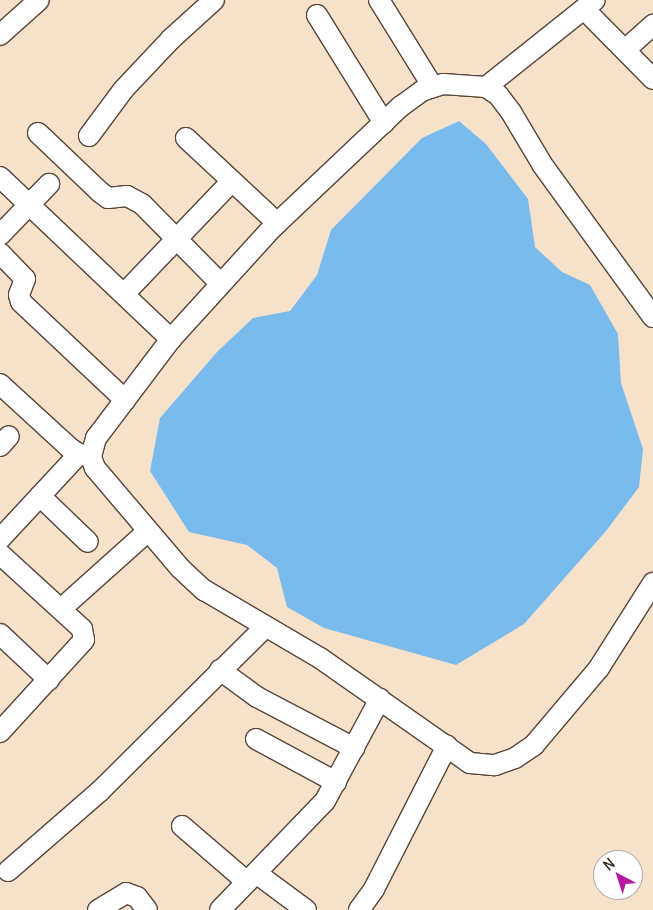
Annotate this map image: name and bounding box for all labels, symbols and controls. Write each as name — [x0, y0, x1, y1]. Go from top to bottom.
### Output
north arrow — [593, 850, 643, 900]
text: N — [600, 854, 618, 874]

